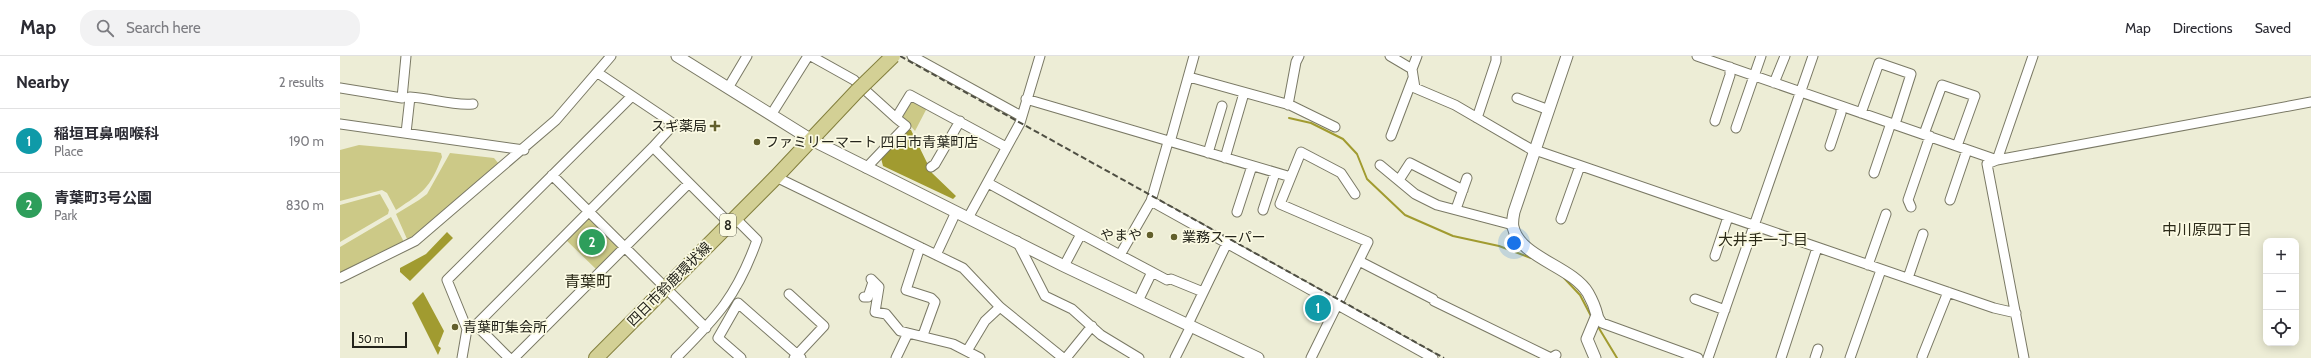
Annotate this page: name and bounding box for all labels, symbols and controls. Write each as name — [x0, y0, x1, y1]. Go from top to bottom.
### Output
search box — [80, 10, 360, 46]
text: Map — [20, 16, 56, 39]
icon: search — [94, 17, 116, 39]
text: Search here — [126, 19, 201, 37]
text: Map — [2125, 19, 2151, 37]
text: Directions — [2173, 19, 2233, 37]
text: Saved — [2255, 19, 2291, 37]
text: Nearby — [16, 72, 69, 92]
text: 2 results — [279, 74, 324, 90]
place label: スギ薬局 — [651, 117, 707, 135]
marker: スギ薬局 — [710, 121, 720, 131]
text: 稲垣耳鼻咽喉科 — [54, 125, 159, 143]
text: 1 — [27, 133, 31, 149]
text: 190 m — [289, 133, 324, 149]
place label: ファミリーマート 四日市青葉町店 — [765, 133, 978, 151]
marker: ファミリーマート 四日市青葉町店 — [752, 137, 762, 147]
text: Place — [54, 143, 83, 159]
text: 青葉町3号公園 — [54, 189, 152, 207]
text: 2 — [26, 197, 32, 213]
text: 830 m — [286, 197, 324, 213]
text: Park — [54, 207, 77, 223]
road number: 8 — [720, 214, 736, 236]
district label: 中川原四丁目 — [2162, 221, 2252, 239]
place label: やまや — [1100, 226, 1142, 244]
pin: 2 — [579, 227, 605, 257]
place label: 業務スーパー — [1182, 228, 1266, 246]
marker: やまや — [1145, 230, 1155, 240]
district label: 大井手一丁目 — [1718, 231, 1808, 249]
marker: 業務スーパー — [1169, 232, 1179, 242]
your location — [1504, 233, 1524, 253]
street label: 四日市鈴鹿環状線 — [623, 238, 715, 330]
map controls — [2263, 238, 2299, 346]
button: + — [2263, 238, 2299, 274]
district label: 青葉町 — [564, 272, 612, 291]
button: − — [2263, 274, 2299, 310]
pin: 1 — [1305, 293, 1331, 323]
button: locate — [2263, 310, 2299, 346]
place label: 青葉町集会所 — [463, 318, 547, 336]
marker: 青葉町集会所 — [450, 322, 460, 332]
scale bar — [352, 330, 407, 349]
text: 50 m — [358, 332, 384, 346]

